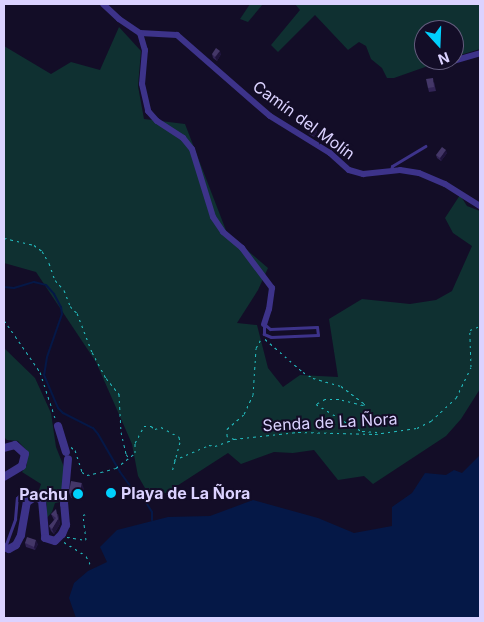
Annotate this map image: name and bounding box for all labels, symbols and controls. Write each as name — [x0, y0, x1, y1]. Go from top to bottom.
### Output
north arrow — [414, 20, 464, 70]
text: N — [436, 49, 452, 68]
street label: Camín del Molín — [249, 77, 359, 163]
street label: Senda de La Ñora — [262, 409, 398, 435]
place label: Playa de La Ñora — [121, 483, 250, 503]
place label: Pachu — [19, 484, 68, 504]
marker: Playa de La Ñora — [105, 487, 117, 499]
marker: Pachu — [72, 488, 84, 500]

